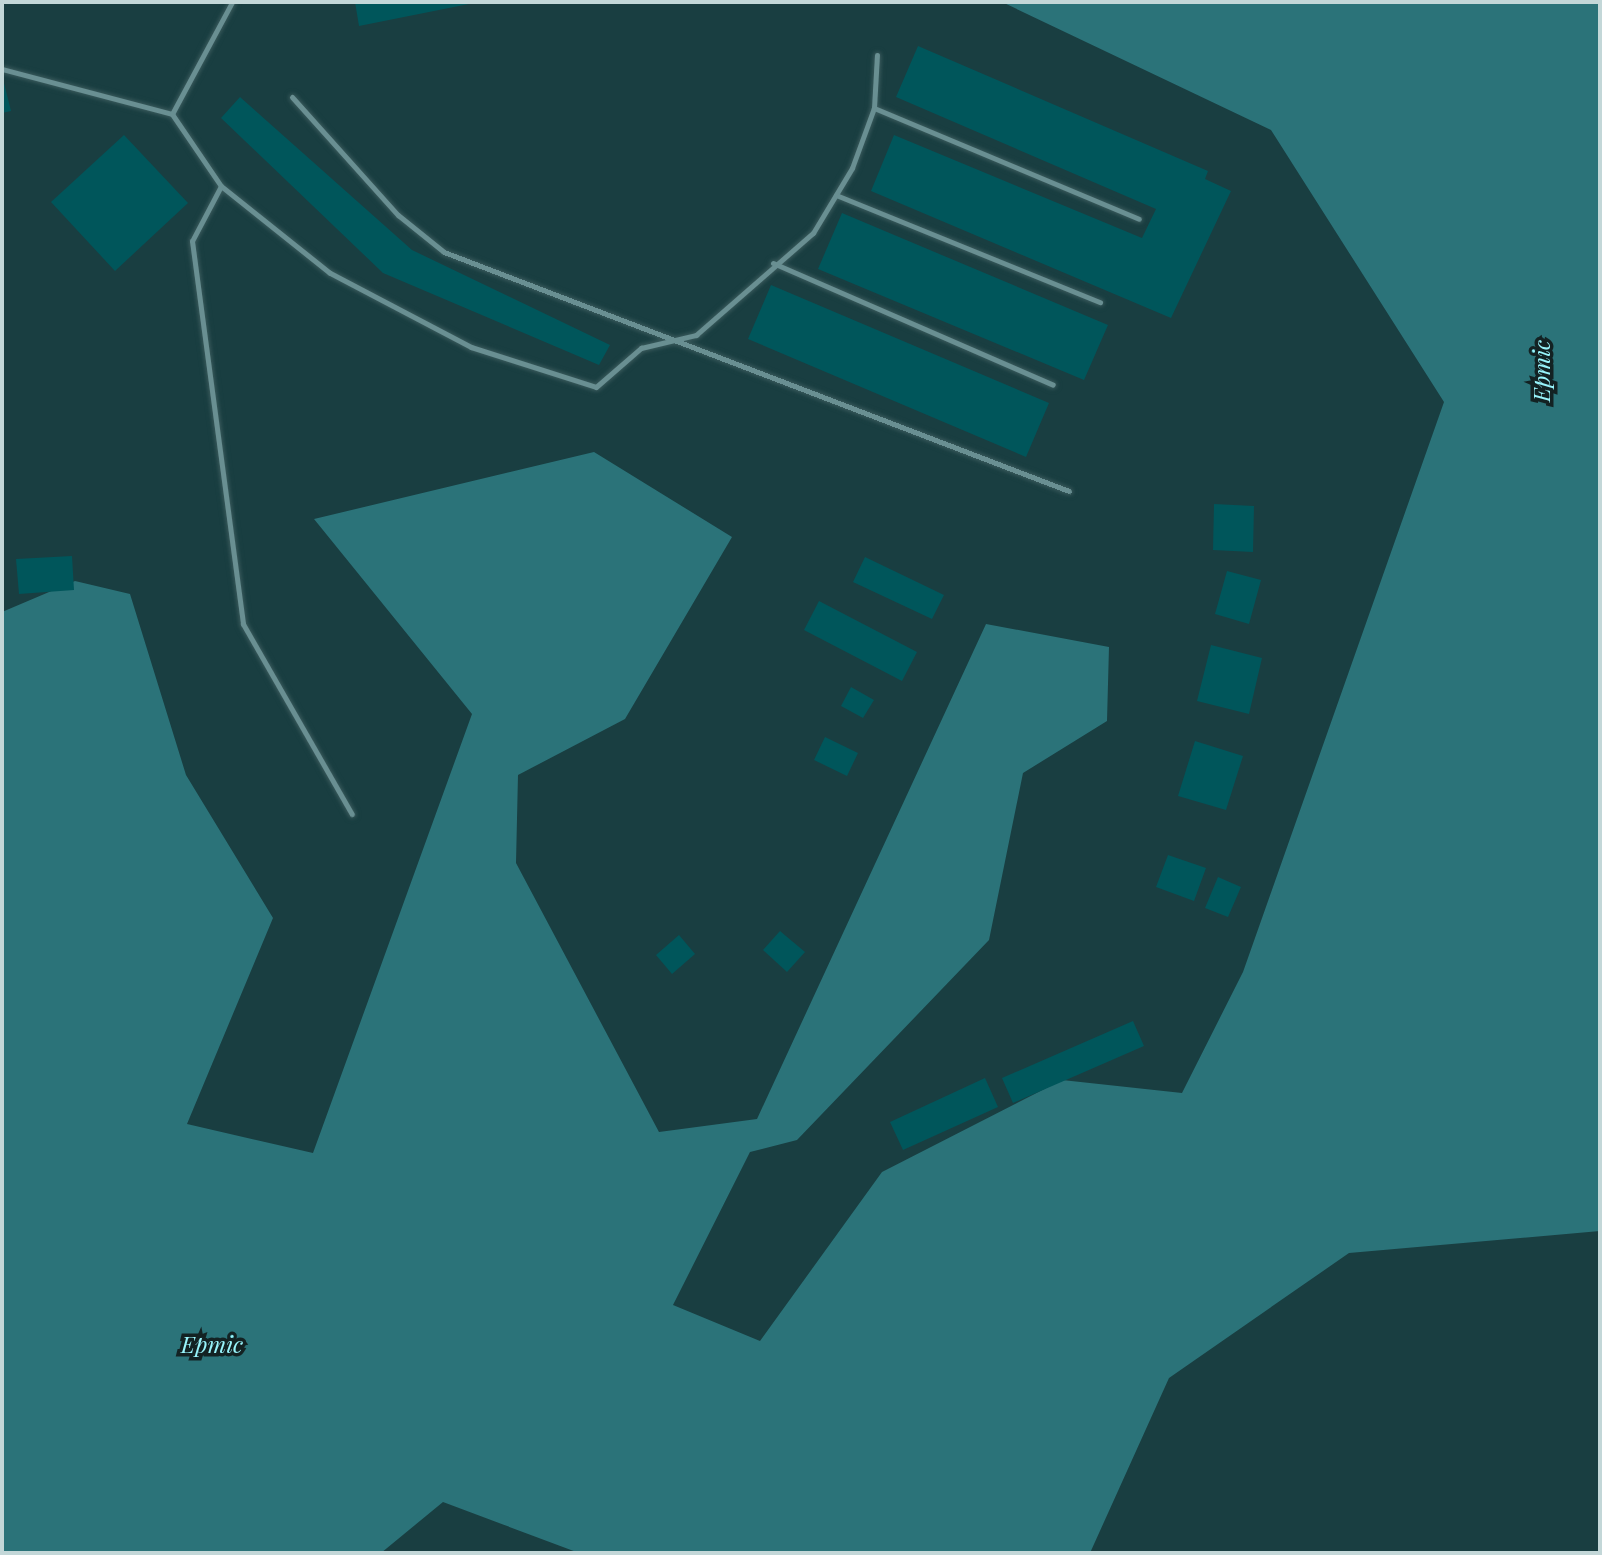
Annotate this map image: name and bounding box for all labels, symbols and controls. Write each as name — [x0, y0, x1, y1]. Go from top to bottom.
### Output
water label: Ертіс — [1527, 340, 1555, 402]
water label: Ертіс — [181, 1330, 243, 1358]

